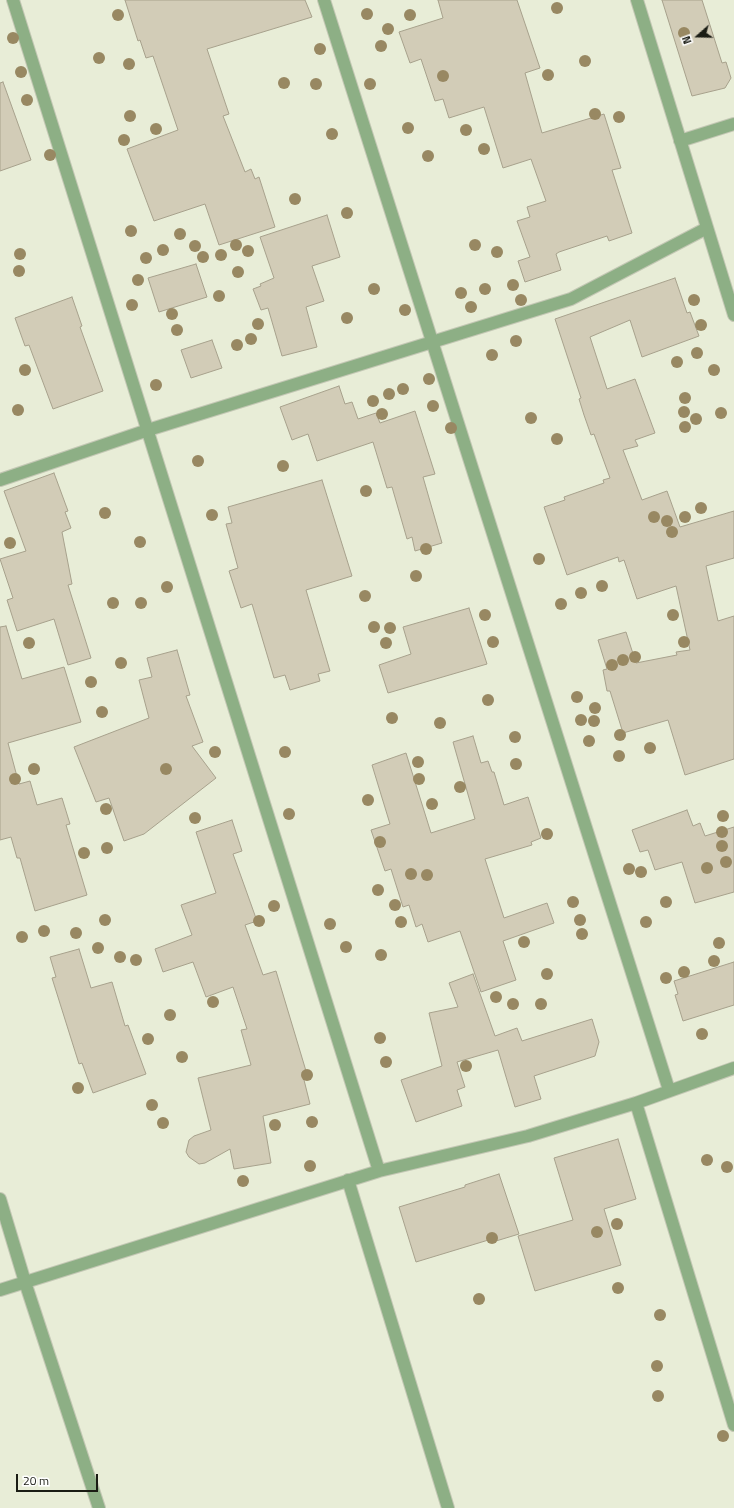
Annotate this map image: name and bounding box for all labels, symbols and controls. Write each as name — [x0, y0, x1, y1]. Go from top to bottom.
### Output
north arrow — [678, 16, 718, 56]
text: N — [678, 34, 696, 46]
scale bar — [18, 1466, 100, 1492]
text: 20 m — [23, 1471, 49, 1490]

